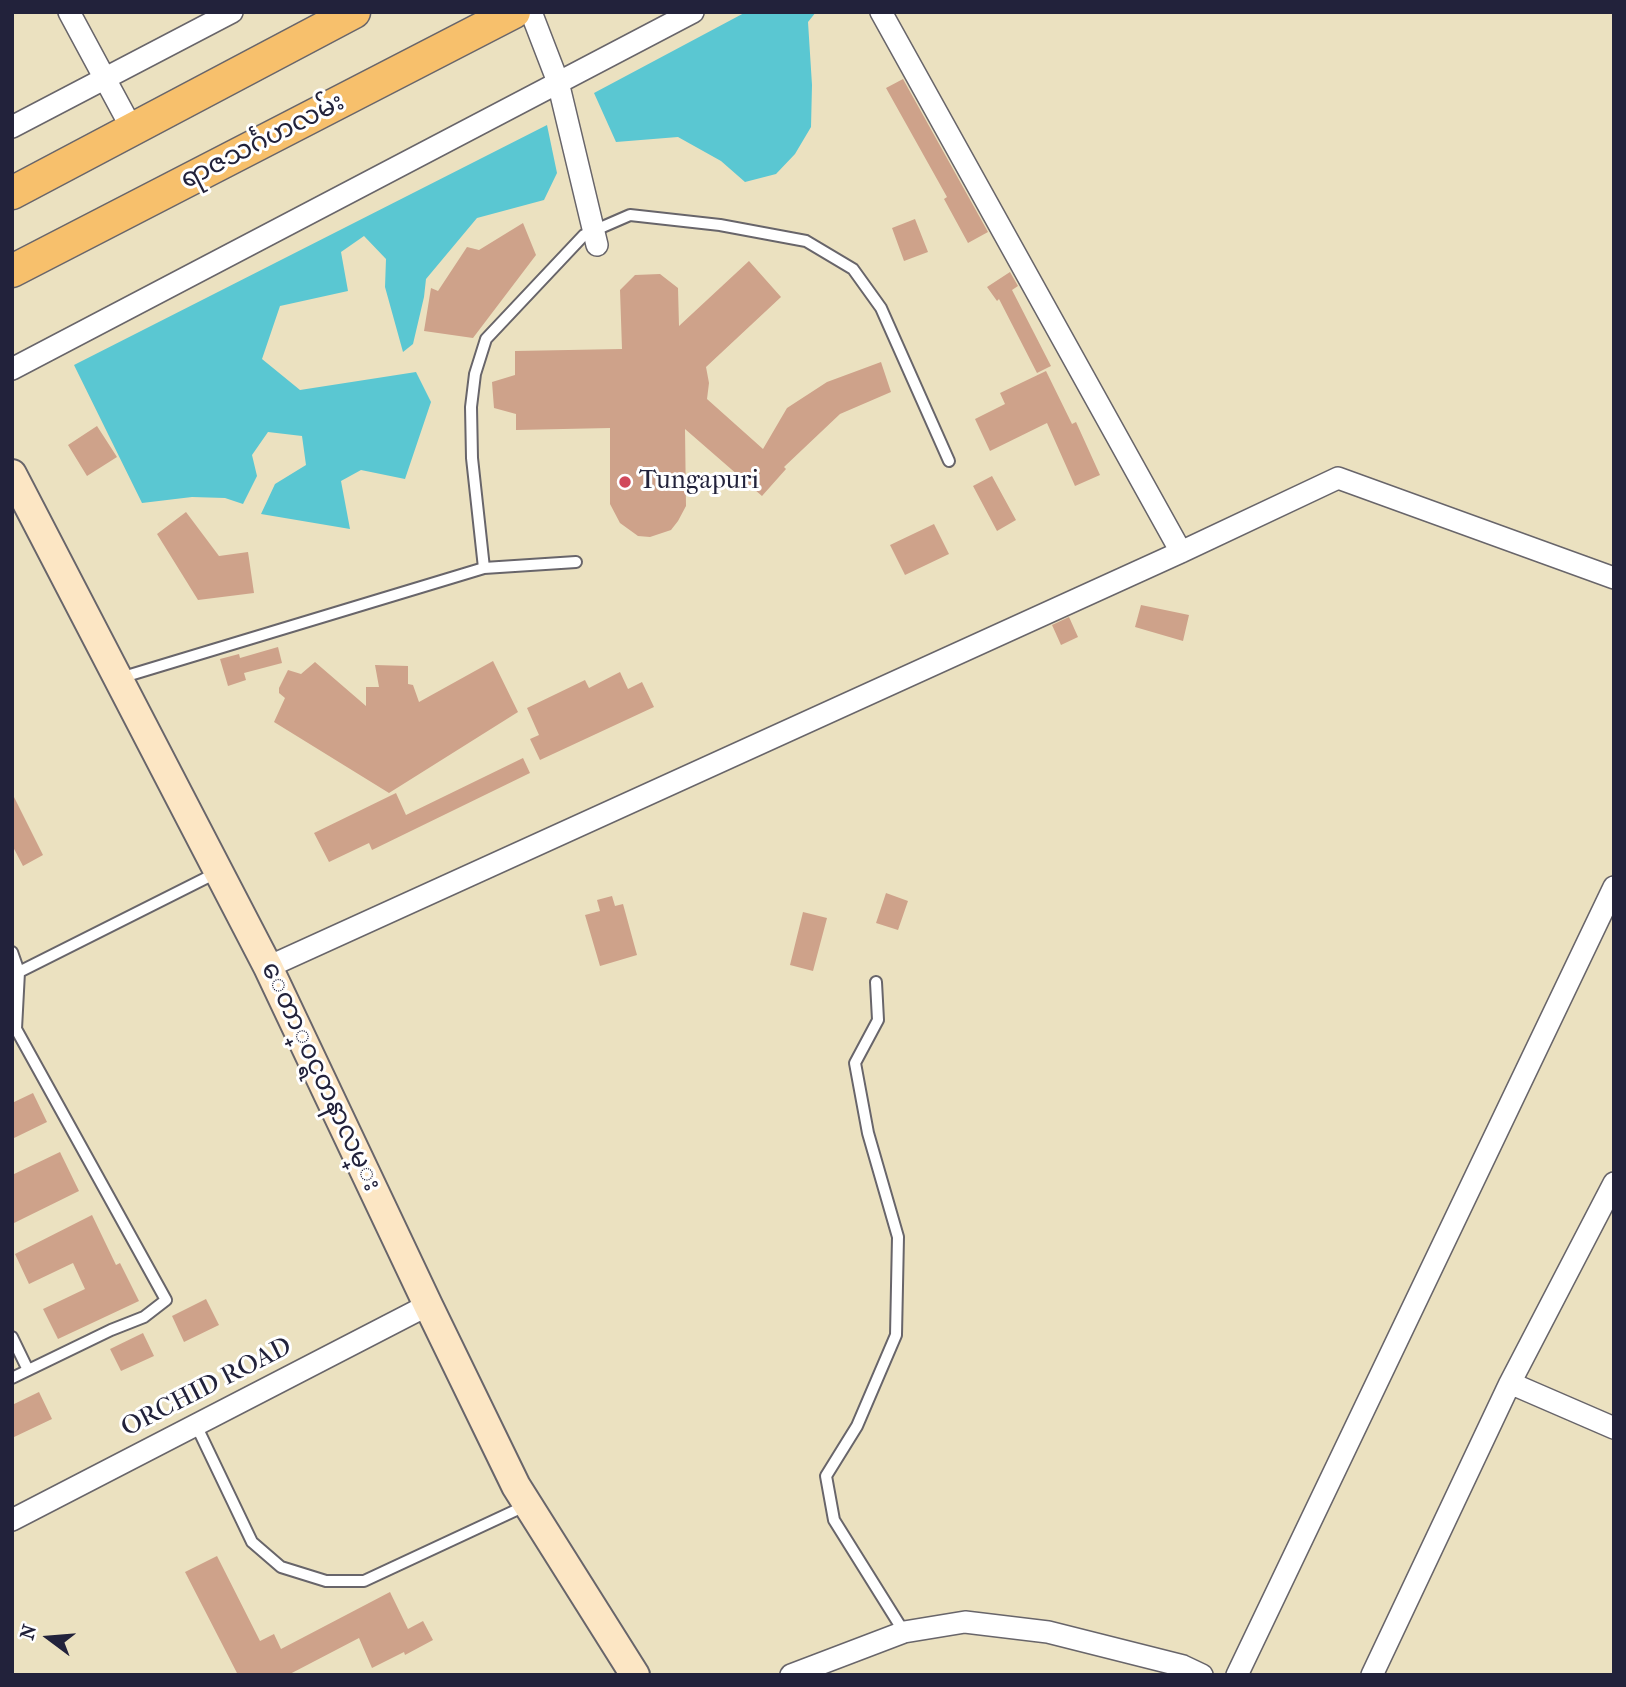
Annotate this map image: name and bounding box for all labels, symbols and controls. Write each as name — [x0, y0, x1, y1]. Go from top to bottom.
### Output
street label: ရာဇသင်္ဂဟလမ်း — [176, 87, 350, 197]
place label: Tungapuri — [639, 466, 759, 498]
marker: Tungapuri — [617, 474, 633, 490]
street label: ေတာ္၀င္ရတနာလမ္း — [253, 958, 387, 1196]
street label: ORCHID ROAD — [117, 1332, 297, 1444]
north arrow — [14, 1603, 84, 1673]
text: N — [16, 1622, 41, 1642]

